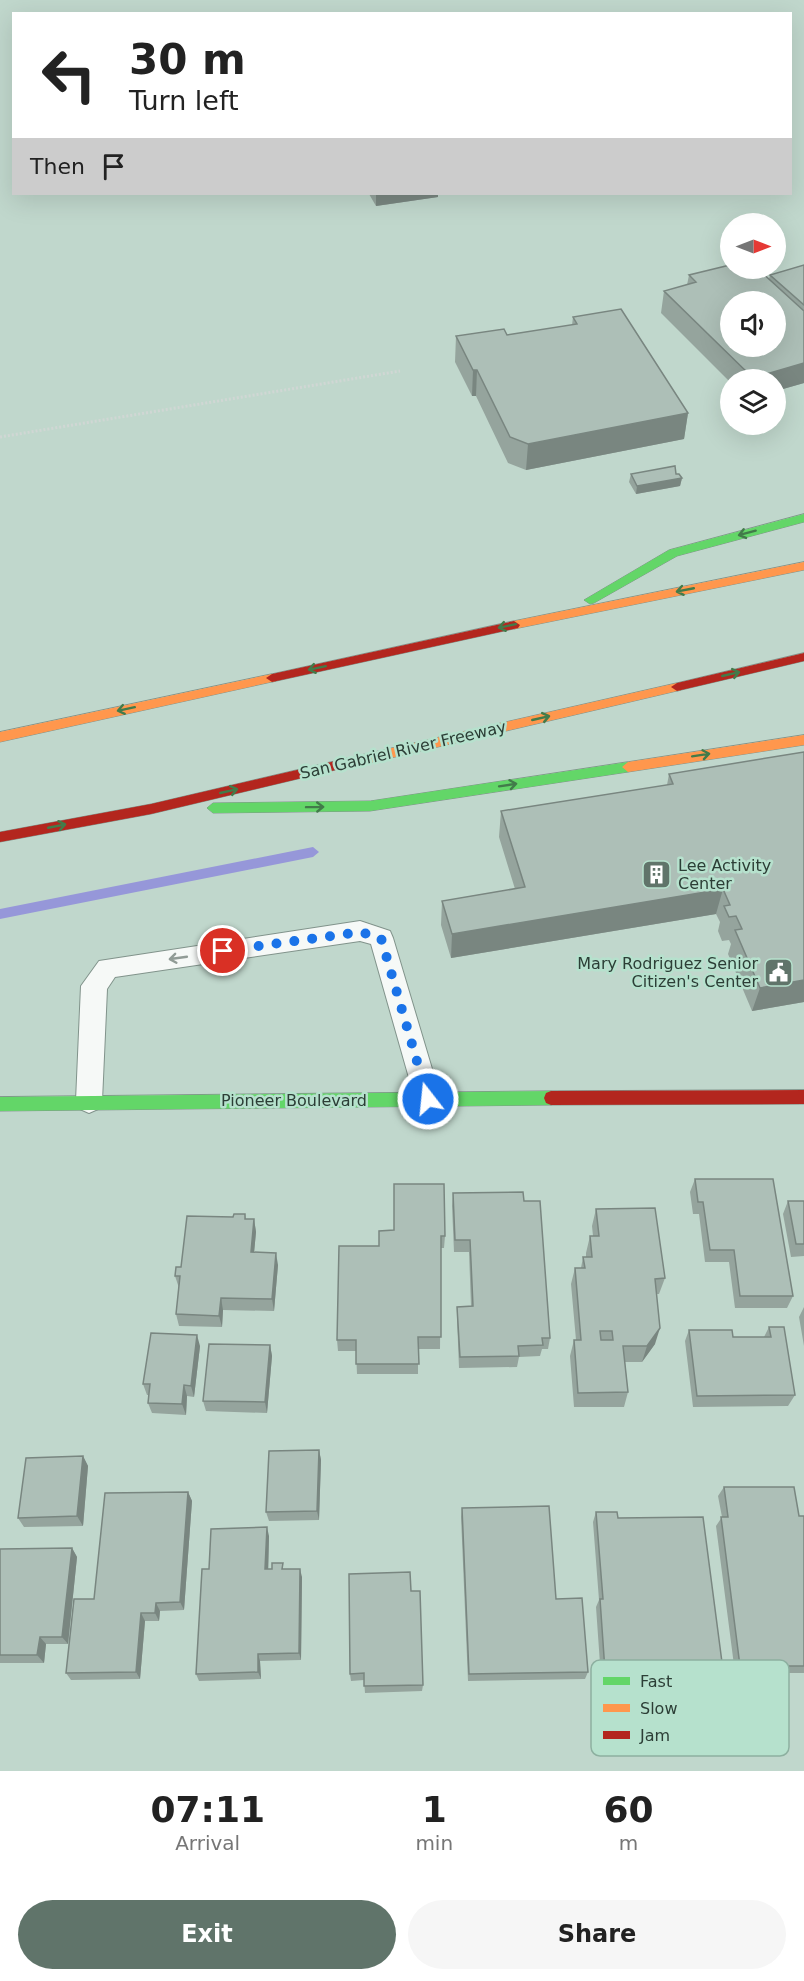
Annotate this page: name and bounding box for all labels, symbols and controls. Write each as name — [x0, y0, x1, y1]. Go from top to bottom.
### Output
text: 30 m — [129, 35, 246, 84]
icon: left — [30, 36, 108, 114]
text: Turn left — [129, 85, 239, 116]
icon: arrive — [97, 150, 130, 183]
text: Then — [30, 154, 85, 179]
north arrow — [720, 213, 786, 279]
map controls — [720, 213, 786, 435]
button: sound — [720, 291, 786, 357]
button: layers — [720, 369, 786, 435]
one-way arrow — [738, 528, 757, 540]
one-way arrow — [676, 585, 695, 596]
one-way arrow — [498, 621, 518, 632]
one-way arrow — [308, 662, 327, 674]
one-way arrow — [721, 667, 740, 679]
one-way arrow — [117, 704, 136, 716]
one-way arrow — [531, 712, 550, 723]
street label: San Gabriel River Freeway — [298, 717, 508, 783]
one-way arrow — [690, 750, 710, 761]
one-way arrow — [498, 780, 517, 791]
one-way arrow — [219, 784, 238, 796]
one-way arrow — [304, 801, 324, 813]
one-way arrow — [47, 820, 67, 831]
place label: Lee Activity Center — [678, 856, 771, 893]
building icon: Lee Activity Center — [641, 858, 673, 890]
pin — [197, 925, 248, 976]
icon: arrive — [206, 934, 239, 967]
one-way arrow — [169, 952, 188, 963]
place label: Mary Rodriguez Senior Citizen's Center — [577, 954, 758, 991]
public building icon: Mary Rodriguez Senior Citizen's Center — [763, 956, 795, 988]
position arrow — [396, 1067, 460, 1131]
street label: Pioneer Boulevard — [221, 1091, 367, 1110]
legend — [591, 1660, 789, 1756]
text: Fast — [640, 1672, 672, 1691]
text: Slow — [640, 1699, 677, 1718]
text: Jam — [639, 1726, 670, 1745]
text: 07:11 — [150, 1789, 265, 1830]
text: 1 — [422, 1789, 447, 1830]
text: 60 — [603, 1789, 654, 1830]
text: Arrival — [175, 1831, 240, 1855]
text: min — [415, 1831, 453, 1855]
text: m — [619, 1831, 638, 1855]
button: Exit — [18, 1900, 396, 1969]
button: Share — [408, 1900, 786, 1969]

